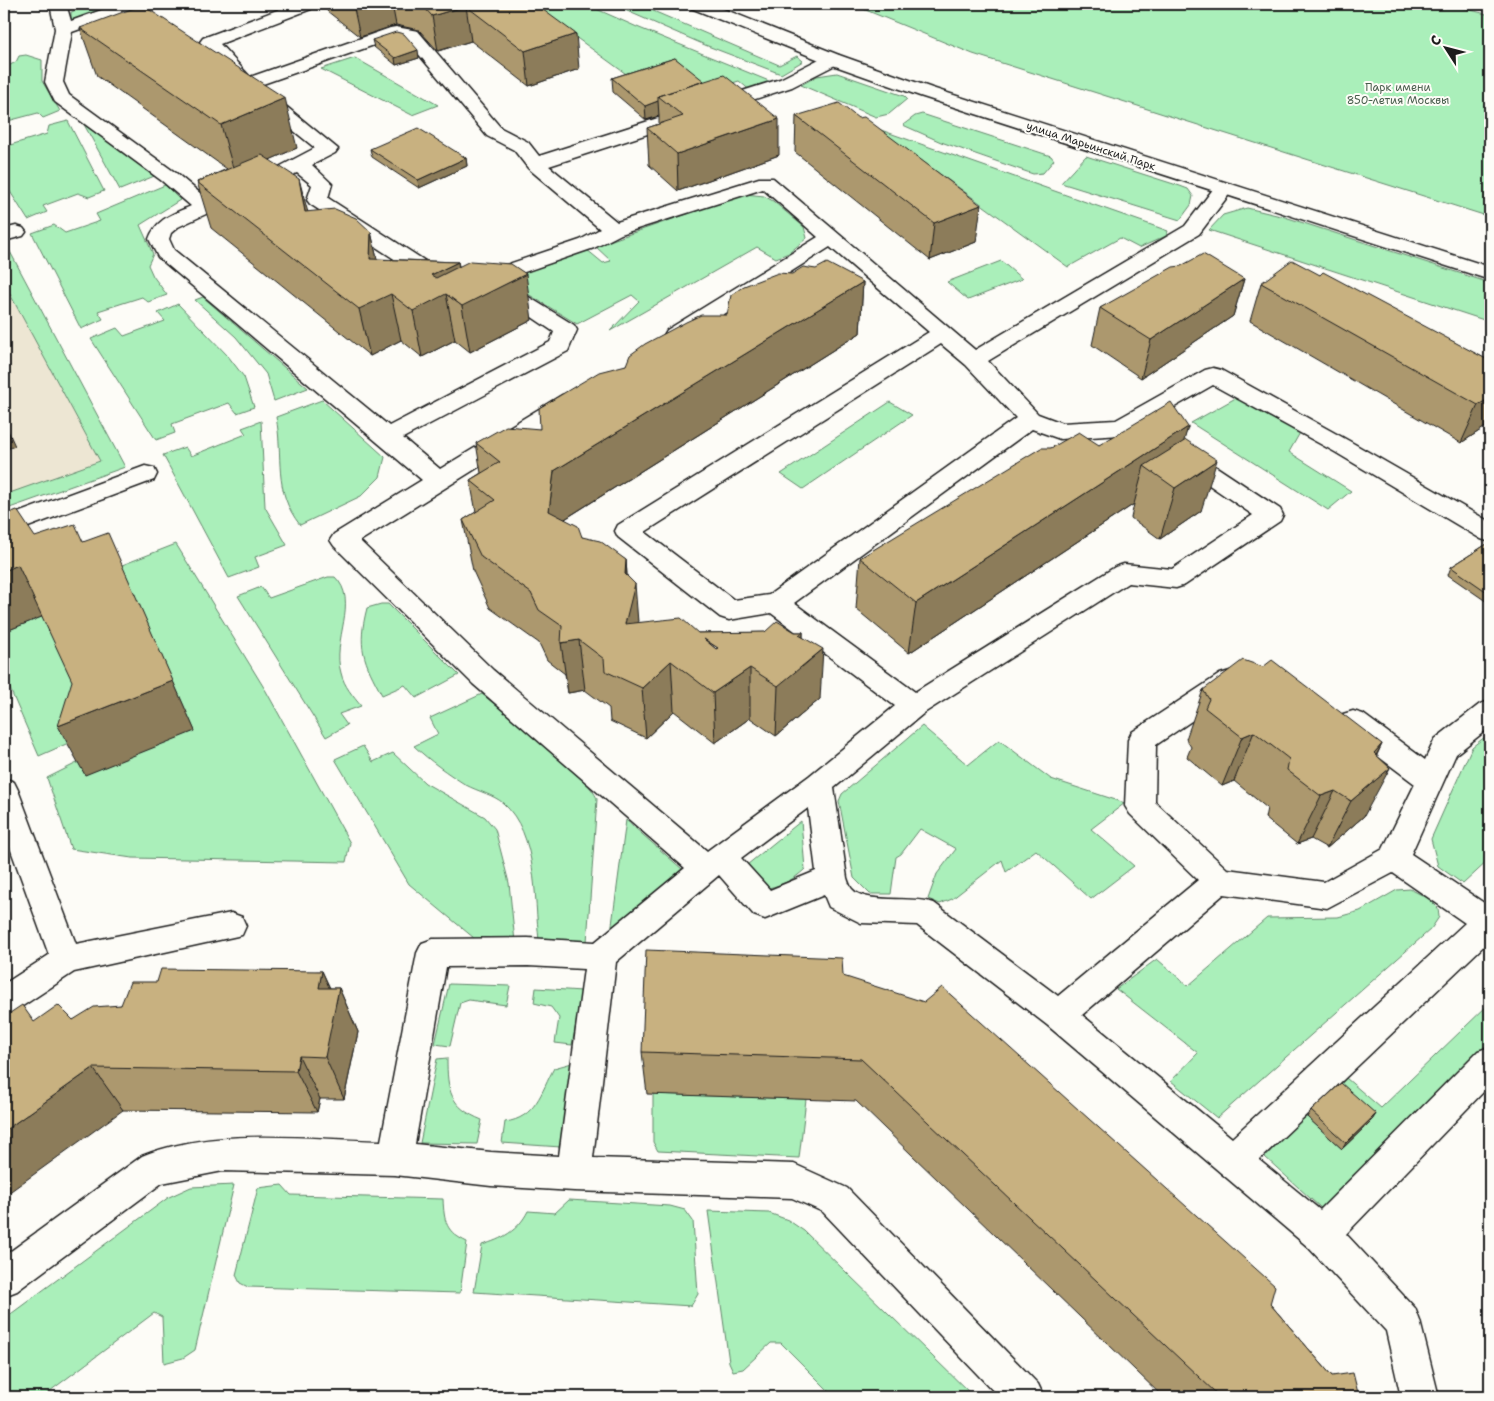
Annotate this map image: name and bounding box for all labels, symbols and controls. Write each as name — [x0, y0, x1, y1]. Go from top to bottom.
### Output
north arrow — [1422, 22, 1472, 72]
text: С — [1426, 32, 1445, 49]
park label: Парк имени 850-летия Москвы — [1347, 80, 1449, 108]
street label: улица Марьинский Парк — [1024, 118, 1158, 174]

